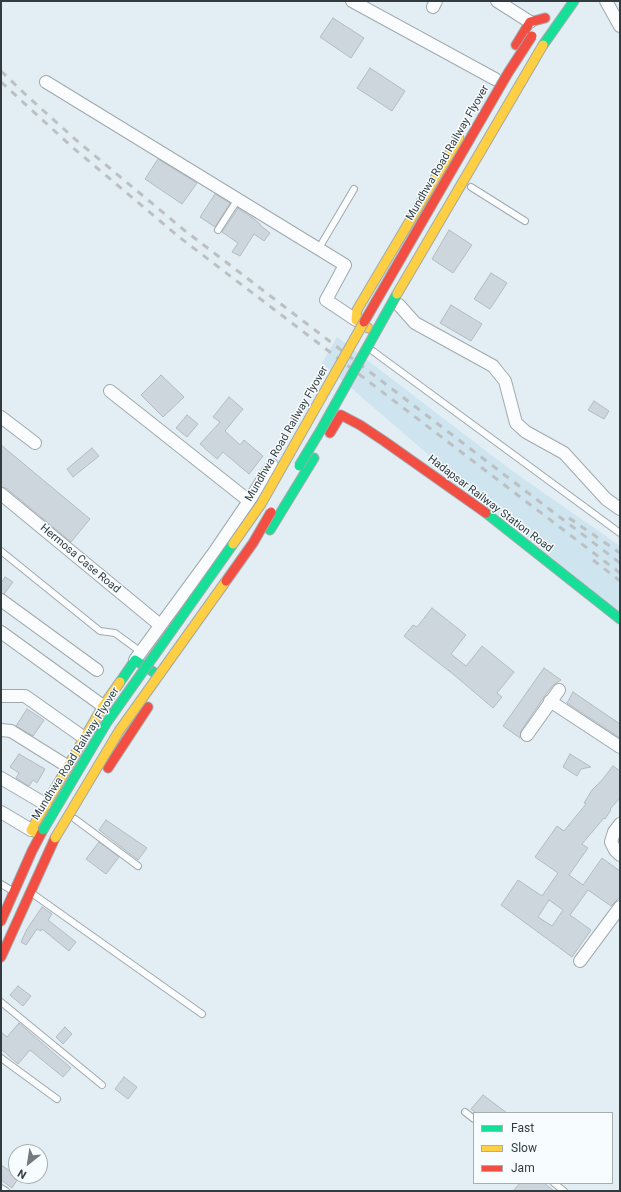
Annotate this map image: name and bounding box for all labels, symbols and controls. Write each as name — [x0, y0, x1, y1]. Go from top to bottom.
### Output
street label: Mundhwa Road Railway Flyover — [404, 83, 492, 223]
street label: Mundhwa Road Railway Flyover — [243, 364, 331, 504]
street label: Hadapsar Railway Station Road — [425, 453, 555, 555]
street label: Hermosa Case Road — [37, 522, 123, 596]
street label: Mundhwa Road Railway Flyover — [30, 685, 122, 823]
legend — [473, 1112, 613, 1184]
text: Fast — [511, 1121, 534, 1135]
text: Slow — [511, 1141, 537, 1155]
north arrow — [8, 1144, 48, 1184]
text: Jam — [511, 1161, 535, 1175]
text: N — [16, 1166, 29, 1182]

